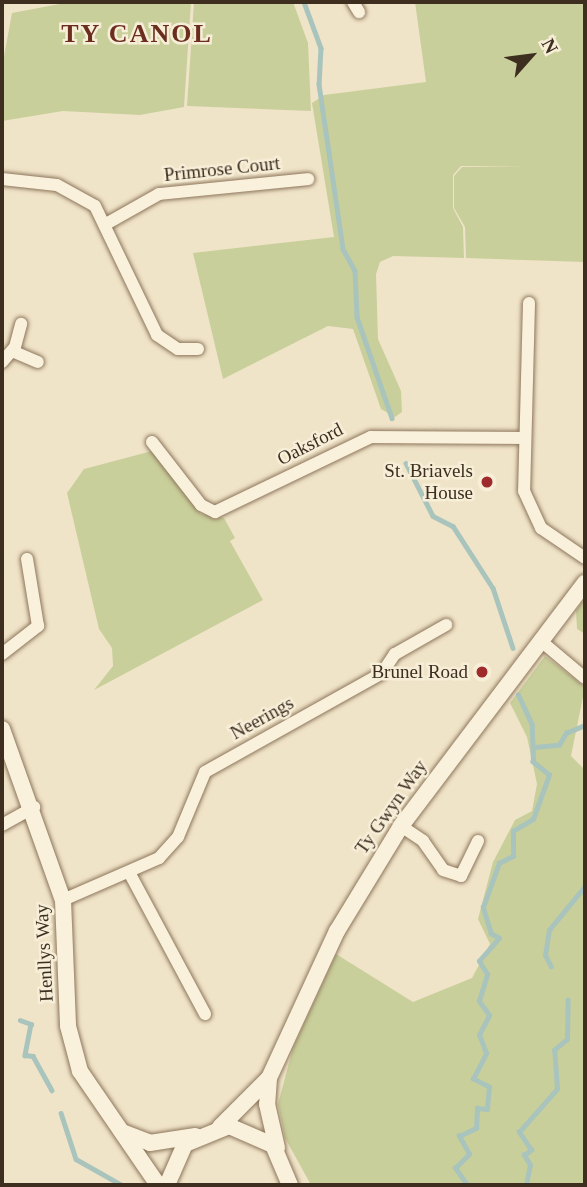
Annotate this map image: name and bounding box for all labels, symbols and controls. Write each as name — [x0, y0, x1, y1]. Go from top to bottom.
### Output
district label: TY CANOL — [62, 18, 212, 50]
north arrow — [496, 21, 566, 91]
text: N — [537, 35, 562, 57]
street label: Primrose Court — [163, 152, 281, 186]
street label: Oaksford — [273, 418, 347, 470]
place label: St. Briavels House — [384, 460, 473, 504]
marker: St. Briavels House — [479, 474, 495, 490]
place label: Brunel Road — [371, 661, 468, 683]
marker: Brunel Road — [474, 664, 490, 680]
street label: Neerings — [226, 691, 298, 745]
street label: Ty Gwyn Way — [350, 755, 432, 859]
street label: Henllys Way — [30, 903, 58, 1003]

